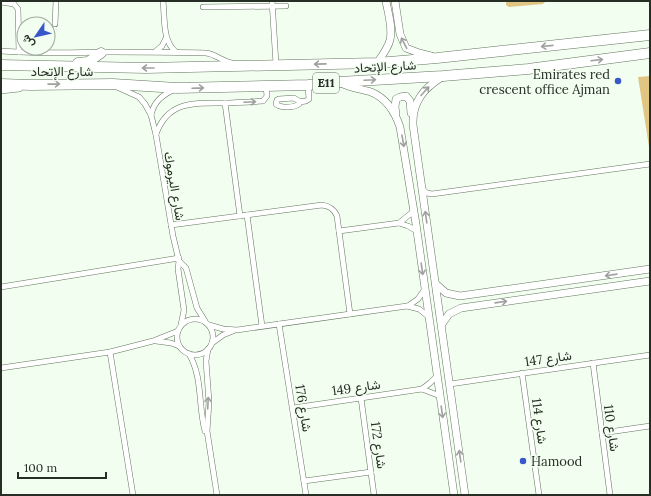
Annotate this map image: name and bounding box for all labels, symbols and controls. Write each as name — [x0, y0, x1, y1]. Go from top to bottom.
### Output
north arrow — [16, 16, 56, 56]
text: ش — [18, 32, 37, 51]
one-way arrow — [399, 37, 407, 49]
one-way arrow — [541, 42, 554, 50]
street label: شارع الإتحاد — [353, 56, 417, 78]
one-way arrow — [590, 56, 603, 64]
one-way arrow — [314, 60, 327, 68]
street label: شارع الإتحاد — [31, 63, 93, 81]
one-way arrow — [142, 64, 155, 72]
place label: Emirates red crescent office Ajman — [479, 66, 610, 98]
road number: E11 — [313, 73, 339, 93]
marker: Emirates red crescent office Ajman — [613, 76, 623, 86]
one-way arrow — [363, 77, 376, 84]
one-way arrow — [47, 81, 60, 88]
one-way arrow — [191, 84, 204, 91]
one-way arrow — [420, 86, 429, 96]
one-way arrow — [243, 98, 256, 106]
one-way arrow — [399, 134, 407, 147]
street label: شارع اليرموك — [159, 150, 189, 222]
one-way arrow — [422, 211, 430, 224]
one-way arrow — [418, 262, 426, 275]
one-way arrow — [605, 271, 618, 279]
one-way arrow — [494, 298, 507, 306]
street label: شارع 147 — [523, 347, 573, 371]
street label: شارع 149 — [331, 376, 382, 400]
street label: شارع 176 — [290, 383, 316, 433]
one-way arrow — [205, 397, 212, 410]
street label: شارع 114 — [527, 397, 551, 445]
street label: شارع 110 — [599, 404, 623, 453]
one-way arrow — [438, 405, 446, 418]
street label: شارع 172 — [366, 420, 390, 470]
one-way arrow — [456, 450, 464, 463]
place label: Hamood — [531, 453, 583, 470]
scale bar — [18, 454, 106, 480]
marker: Hamood — [518, 456, 528, 466]
text: 100 m — [24, 460, 57, 475]

